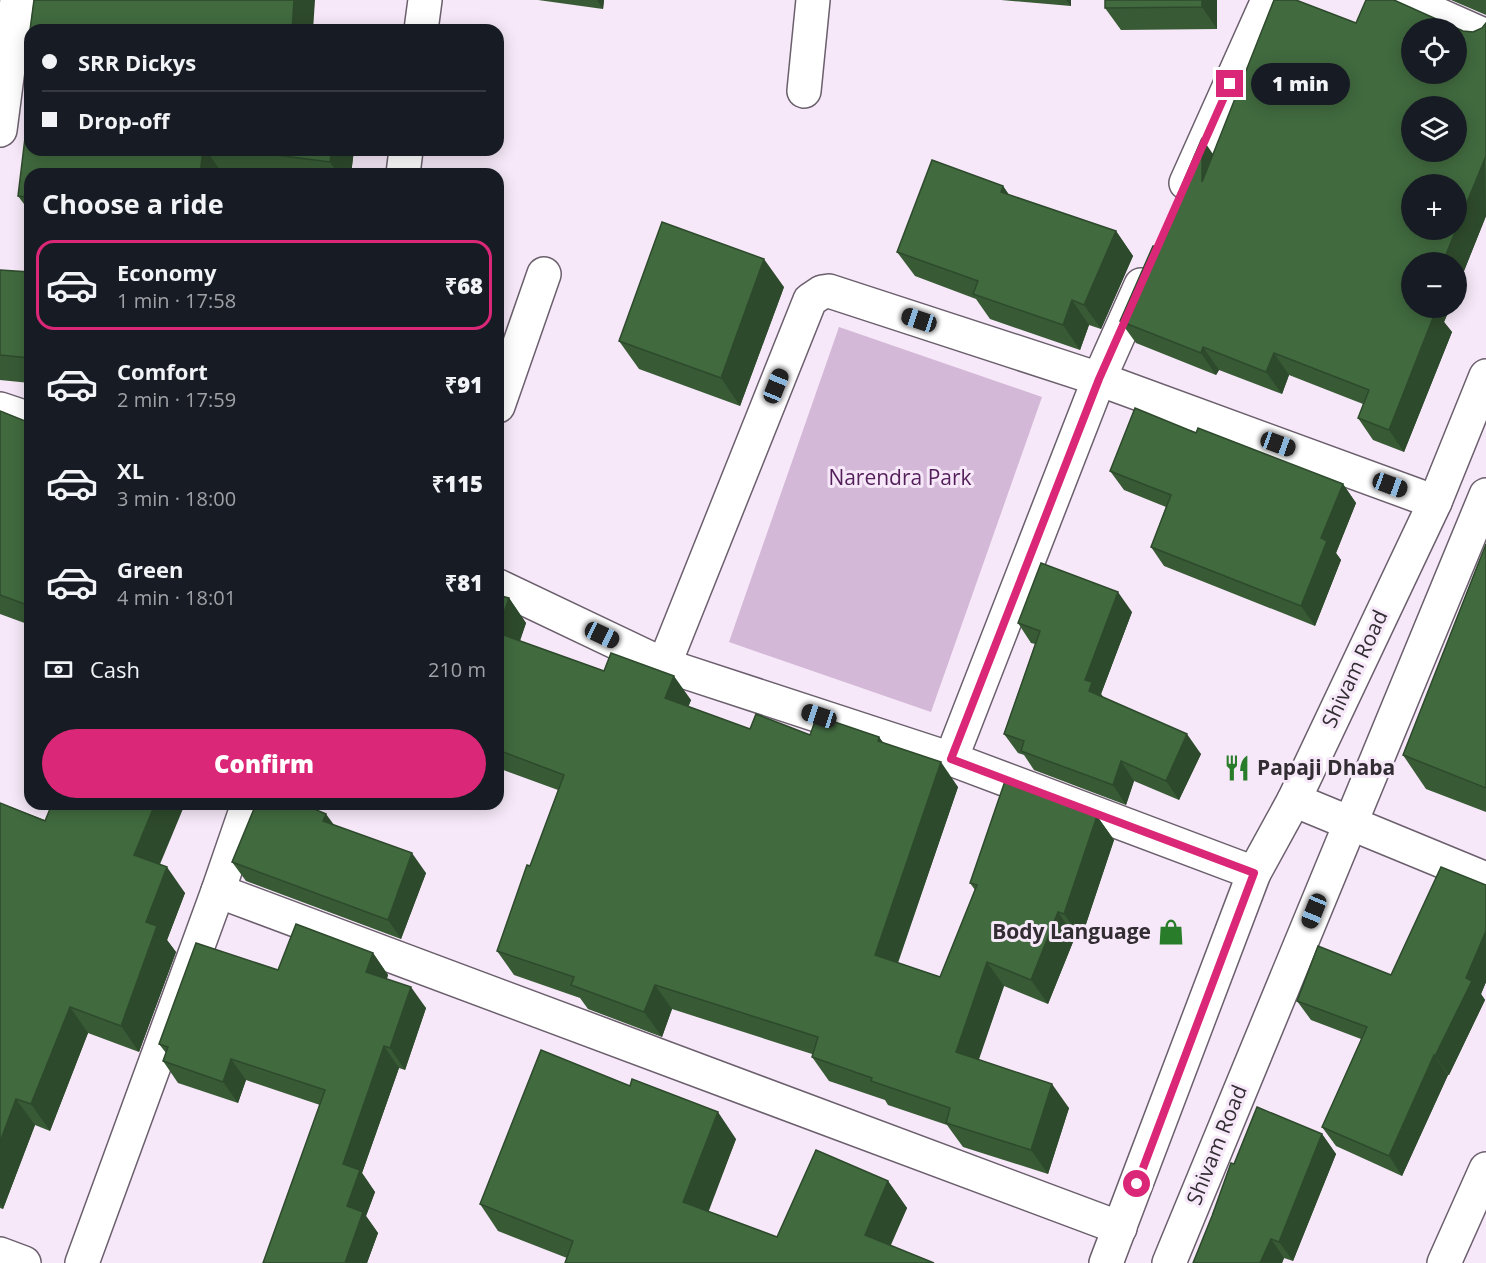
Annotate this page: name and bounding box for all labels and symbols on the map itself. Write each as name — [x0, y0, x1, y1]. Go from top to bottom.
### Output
callout: 1 min — [1251, 63, 1350, 105]
route end — [1216, 70, 1243, 97]
car — [899, 306, 939, 334]
car — [761, 366, 791, 406]
car — [1258, 429, 1298, 459]
park label: Narendra Park — [828, 463, 972, 491]
car — [1370, 470, 1410, 500]
street label: Shivam Road — [1315, 605, 1394, 732]
car — [582, 619, 622, 651]
car — [799, 702, 839, 730]
restaurant icon: Papaji Dhaba — [1222, 753, 1252, 783]
place label: Papaji Dhaba — [1257, 753, 1395, 781]
car — [1299, 891, 1329, 931]
place label: Body Language — [992, 917, 1151, 945]
shop icon: Body Language — [1156, 917, 1186, 947]
street label: Shivam Road — [1179, 1081, 1253, 1209]
route start — [1123, 1170, 1150, 1197]

